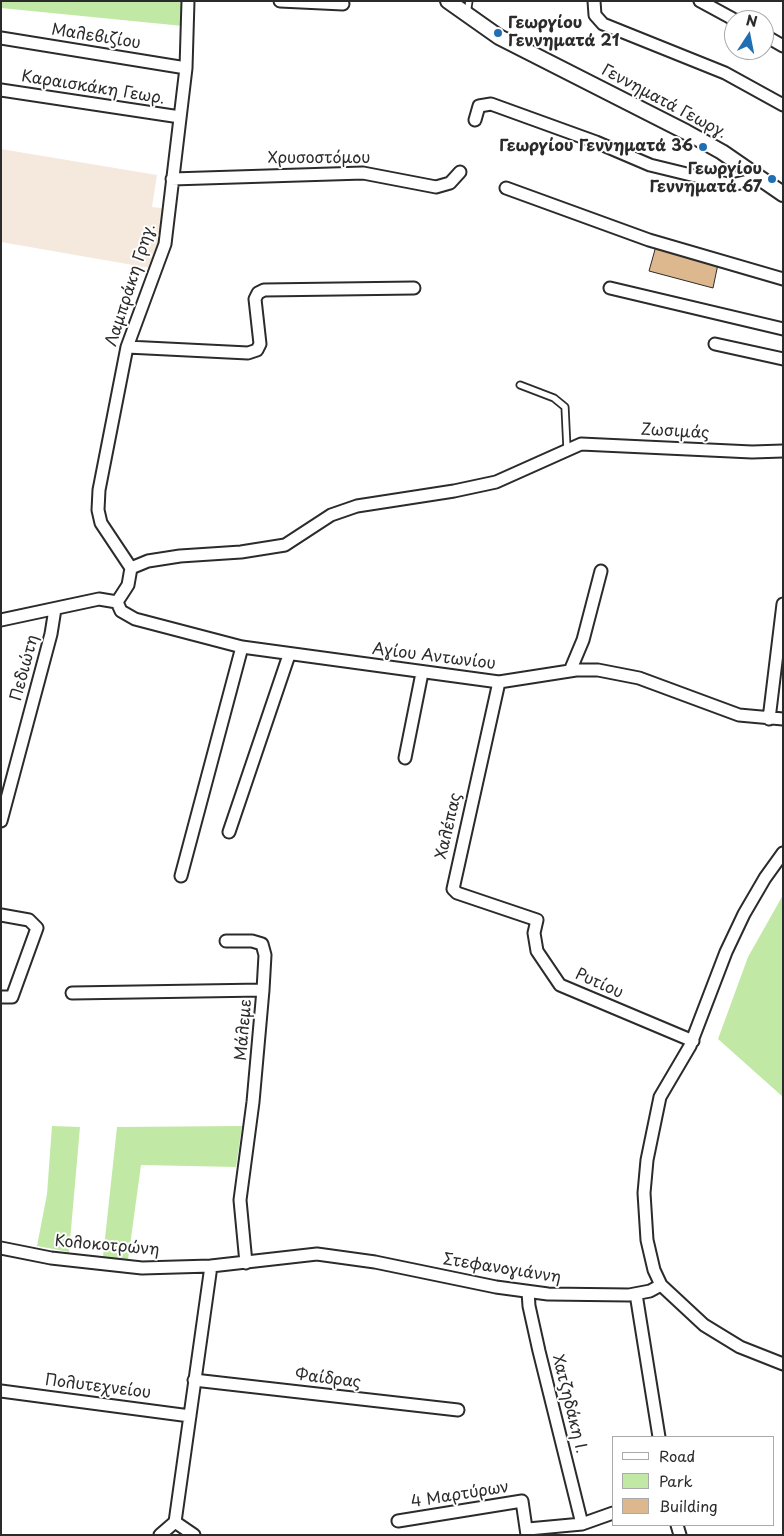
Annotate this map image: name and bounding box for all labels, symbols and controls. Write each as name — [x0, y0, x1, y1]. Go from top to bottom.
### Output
text: N — [744, 9, 759, 32]
north arrow — [724, 10, 774, 60]
place label: Γεωργίου Γεννηματά 21 — [508, 14, 619, 52]
street label: Μαλεβιζίου — [50, 20, 142, 54]
marker: Γεωργίου Γεννηματά 21 — [492, 27, 504, 39]
street label: Γεννηματά Γεωργ. — [598, 61, 730, 143]
street label: Καραισκάκη Γεωρ. — [20, 67, 166, 109]
place label: Γεωργίου Γεννηματά 36 — [499, 137, 693, 157]
marker: Γεωργίου Γεννηματά 36 — [697, 141, 709, 153]
street label: Χρυσοστόμου — [268, 149, 370, 169]
place label: Γεωργίου Γεννηματά 67 — [649, 160, 762, 198]
marker: Γεωργίου Γεννηματά 67 — [766, 173, 778, 185]
street label: Λαμπράκη Γρηγ. — [102, 221, 160, 349]
street label: Ζωσιμάς — [640, 421, 710, 443]
street label: Πεδιώτη — [7, 633, 43, 703]
street label: Αγίου Αντωνίου — [371, 640, 497, 674]
street label: Χαλέπας — [432, 791, 466, 861]
street label: Ρυτίου — [572, 965, 626, 1003]
street label: Μάλεμε — [232, 998, 256, 1062]
street label: Κολοκοτρώνη — [54, 1232, 160, 1260]
street label: Στεφανογιάννη — [442, 1250, 562, 1288]
street label: Χατζηδάκη Ι. — [547, 1353, 591, 1455]
street label: Φαίδρας — [294, 1365, 362, 1393]
street label: Πολυτεχνείου — [44, 1371, 152, 1403]
legend — [612, 1436, 774, 1526]
text: Road — [659, 1444, 695, 1467]
text: Park — [659, 1469, 693, 1492]
street label: 4 Μαρτύρων — [409, 1478, 511, 1512]
text: Building — [659, 1494, 718, 1517]

